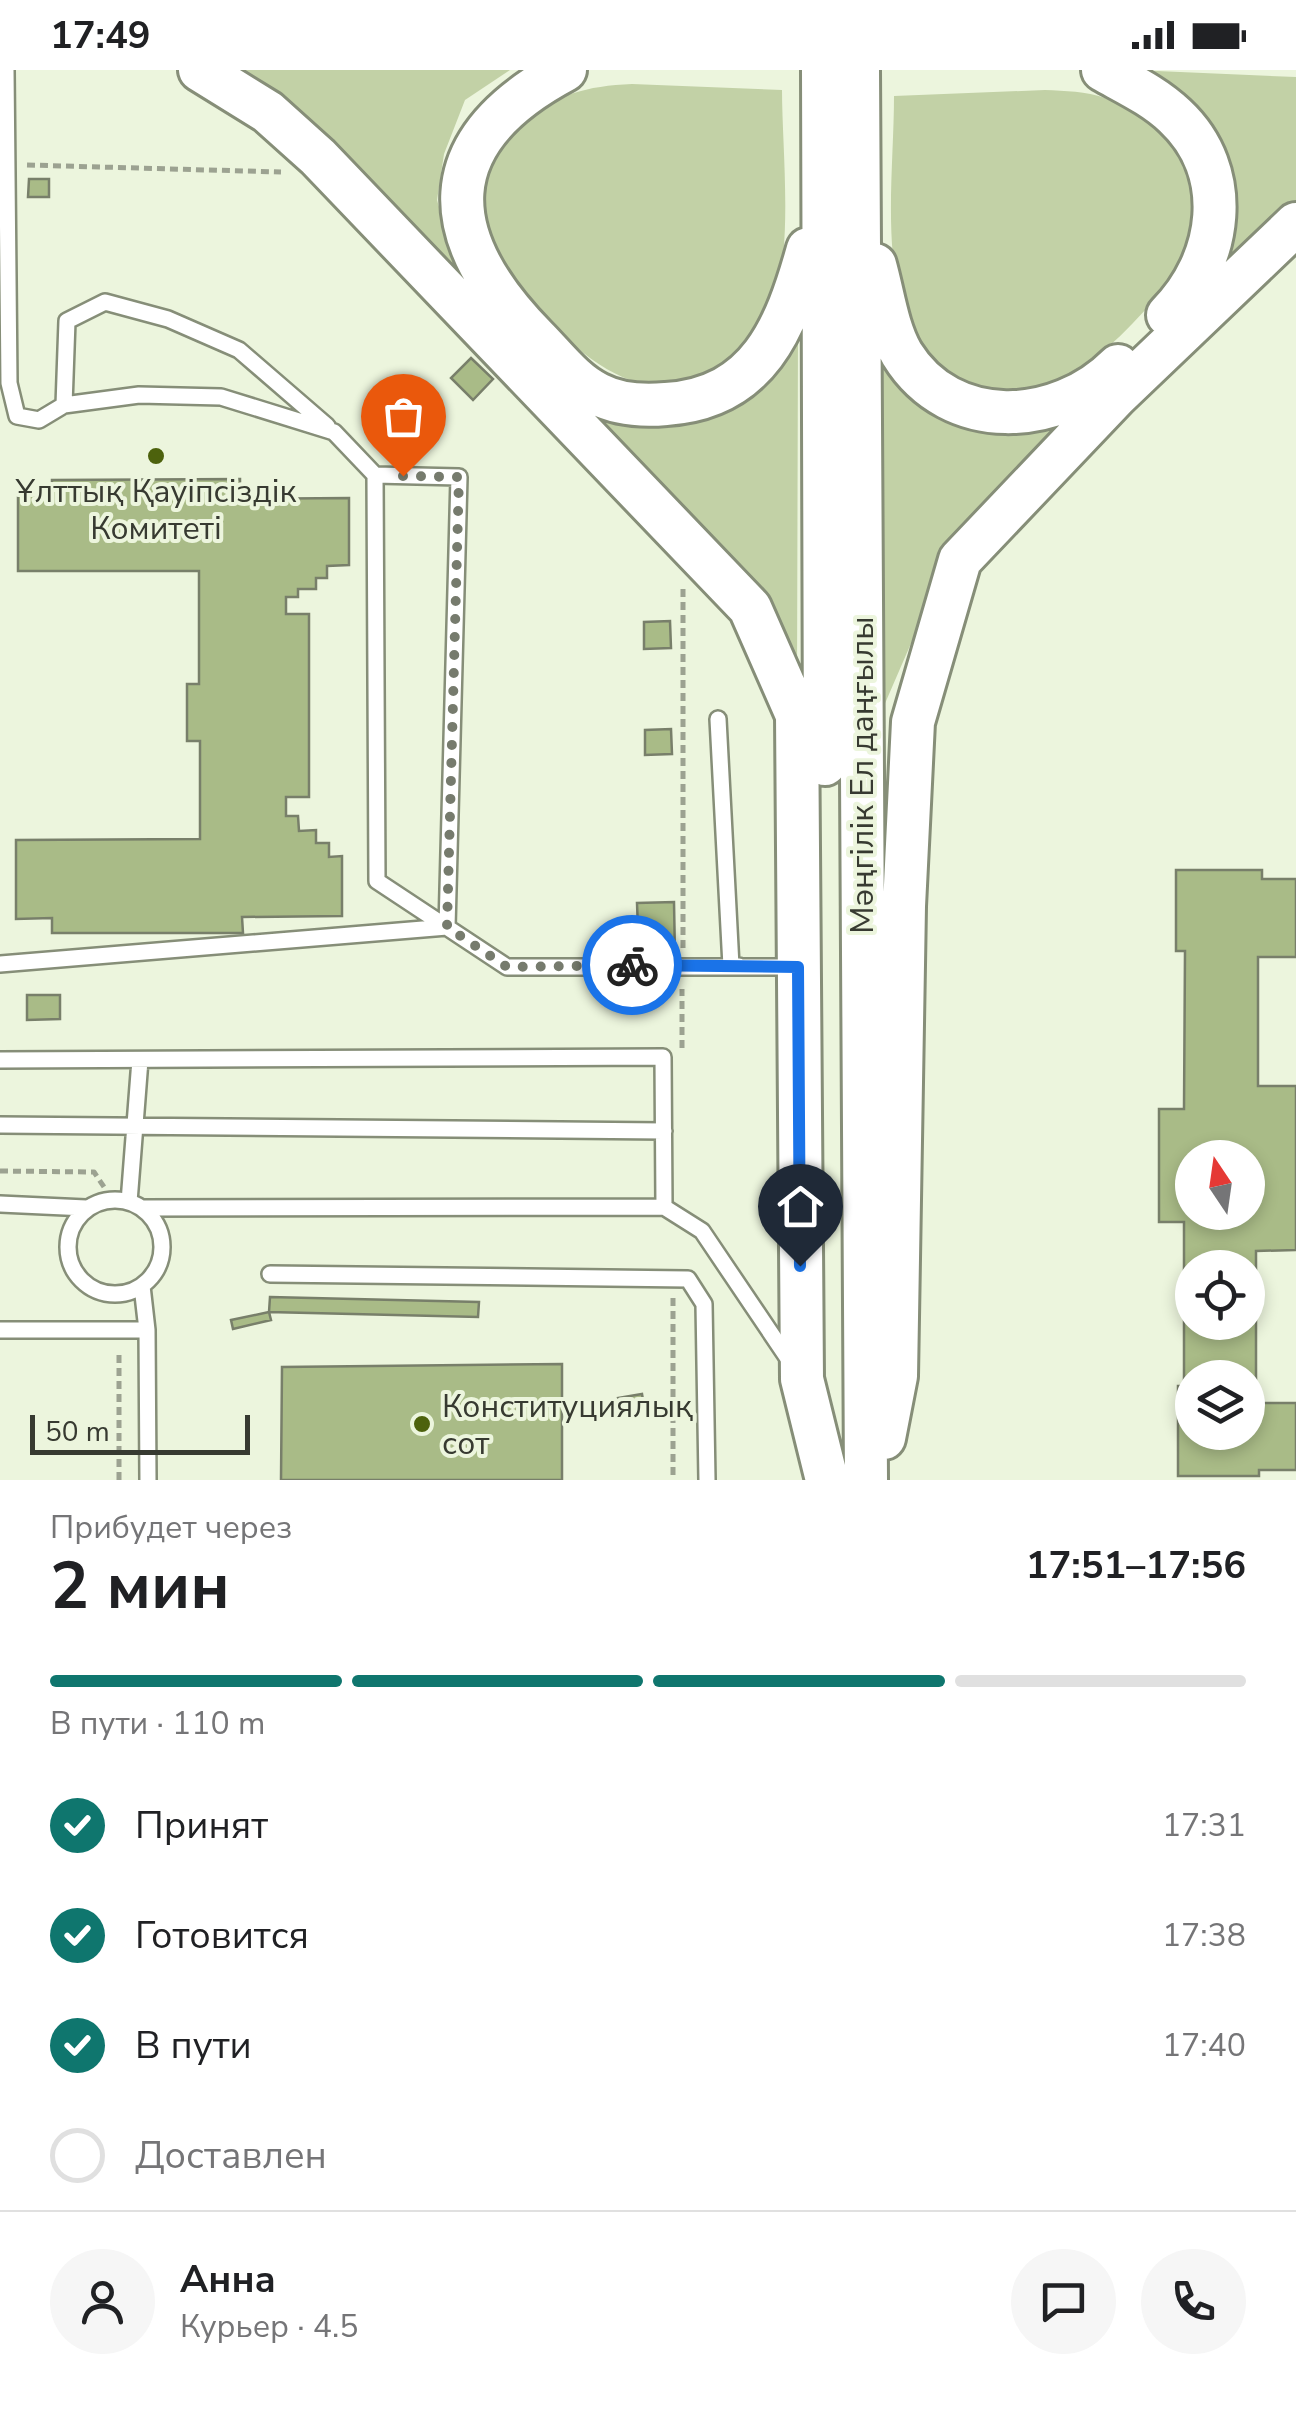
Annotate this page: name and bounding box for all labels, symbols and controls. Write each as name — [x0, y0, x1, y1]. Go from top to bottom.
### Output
text: 17:49 — [50, 10, 151, 61]
pin — [361, 374, 446, 477]
icon: bag — [376, 389, 431, 444]
marker: Ұлттық Қауіпсіздік Комитеті — [145, 445, 167, 467]
place label: Ұлттық Қауіпсіздік Комитеті — [15, 470, 296, 550]
street label: Мәңгілік Ел даңғылы — [841, 616, 884, 934]
courier — [582, 915, 682, 1015]
icon: bike — [605, 938, 660, 993]
north arrow — [1175, 1140, 1265, 1230]
map controls — [1175, 1140, 1265, 1450]
pin — [758, 1164, 843, 1267]
icon: home — [773, 1179, 828, 1234]
button: locate — [1175, 1250, 1265, 1340]
button: layers — [1175, 1360, 1265, 1450]
place label: Конституциялық сот — [442, 1385, 693, 1465]
scale bar — [30, 1410, 250, 1454]
text: 50 m — [45, 1413, 110, 1451]
marker: Конституциялық сот — [411, 1413, 433, 1435]
text: Прибудет через — [50, 1506, 292, 1549]
text: 17:51–17:56 — [1026, 1540, 1246, 1591]
text: 2 мин — [50, 1542, 230, 1631]
text: В пути · 110 m — [50, 1702, 265, 1745]
icon: check — [50, 1798, 105, 1853]
text: Принят — [135, 1800, 268, 1851]
text: 17:31 — [1162, 1804, 1246, 1847]
icon: check — [50, 1908, 105, 1963]
text: Готовится — [135, 1910, 309, 1961]
text: 17:38 — [1162, 1914, 1246, 1957]
icon: check — [50, 2018, 105, 2073]
text: В пути — [135, 2020, 252, 2071]
text: 17:40 — [1162, 2024, 1246, 2067]
text: Доставлен — [135, 2130, 327, 2181]
button: person — [50, 2249, 155, 2354]
button: chat — [1011, 2249, 1116, 2354]
button: phone — [1141, 2249, 1246, 2354]
text: Анна — [180, 2254, 276, 2305]
text: Курьер · 4.5 — [180, 2305, 358, 2348]

